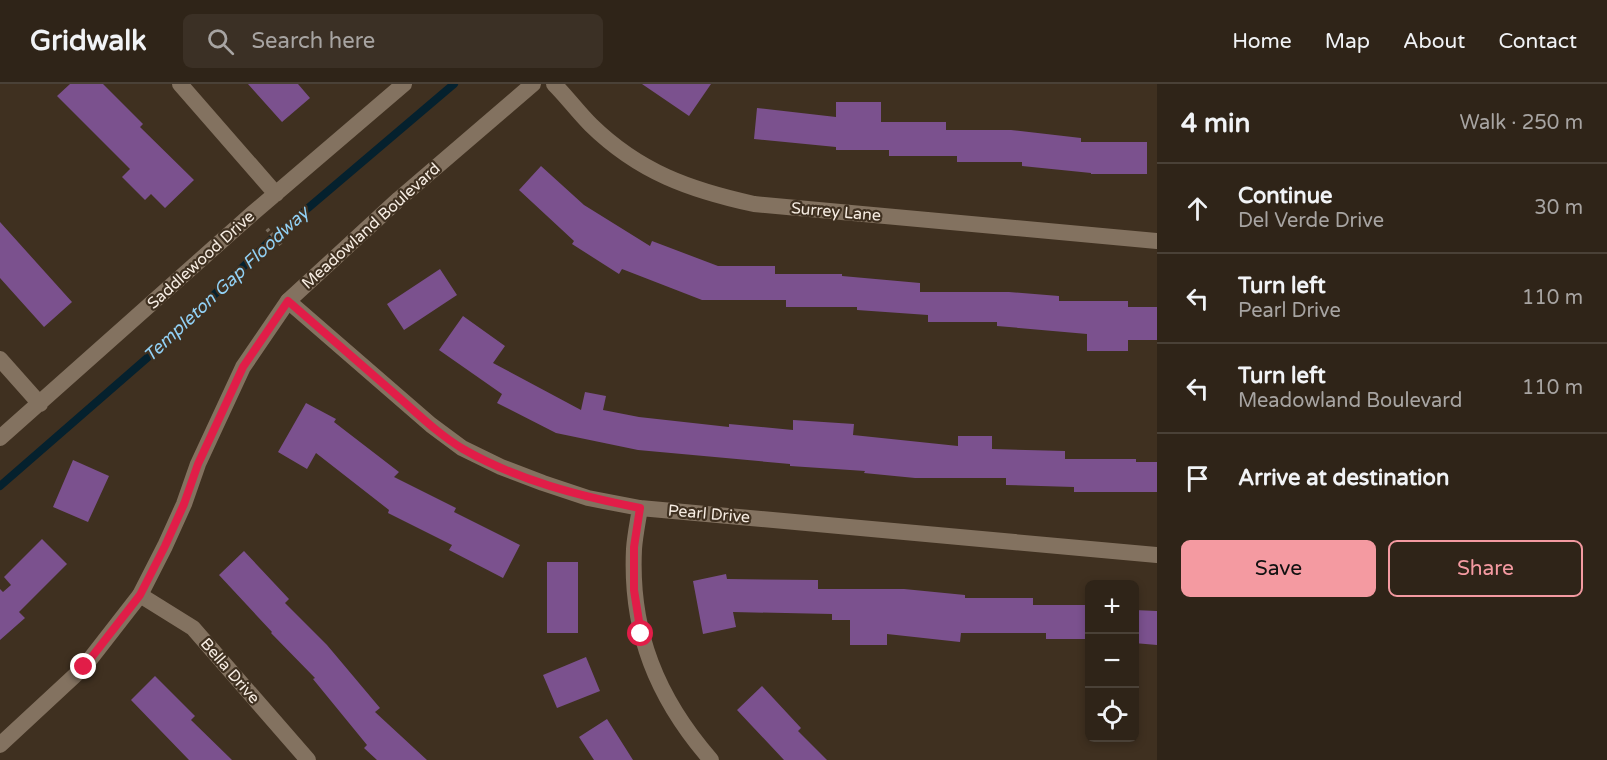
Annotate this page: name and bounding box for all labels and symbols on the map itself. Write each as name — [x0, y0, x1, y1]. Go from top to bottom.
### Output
street label: Meadowland Boulevard — [298, 159, 444, 293]
street label: Surrey Lane — [790, 198, 882, 226]
water label: Templeton Gap Floodway — [139, 200, 315, 366]
street label: Saddlewood Drive — [143, 207, 259, 313]
street label: Pearl Drive — [667, 500, 751, 528]
route start — [627, 620, 653, 646]
street label: Bella Drive — [196, 634, 264, 708]
route end — [70, 653, 96, 679]

